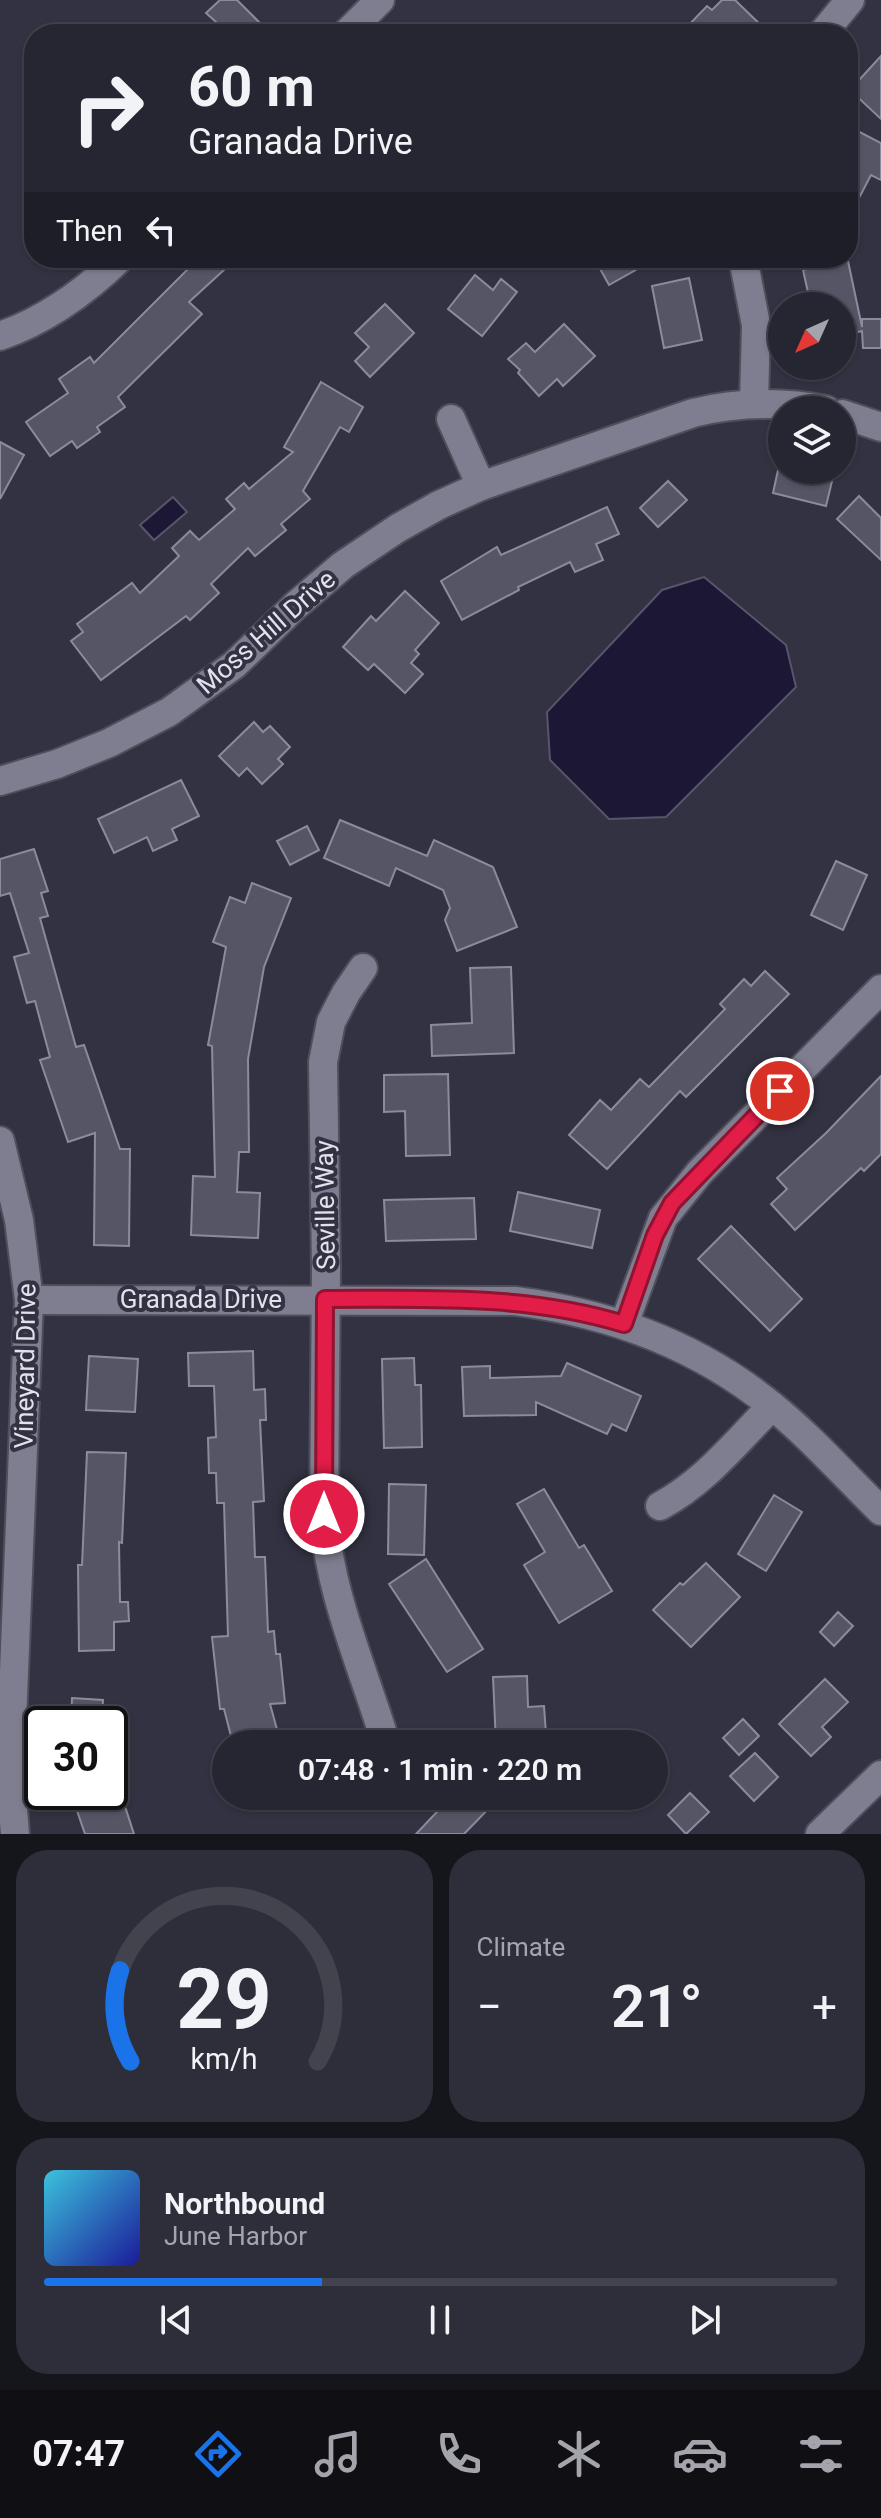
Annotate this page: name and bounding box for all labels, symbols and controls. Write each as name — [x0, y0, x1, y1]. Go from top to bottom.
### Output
text: 60 m — [188, 54, 315, 120]
icon: right — [56, 56, 160, 160]
text: Granada Drive — [188, 121, 413, 163]
icon: left — [139, 208, 183, 252]
text: Then — [56, 213, 123, 248]
north arrow — [768, 292, 856, 380]
map controls — [768, 292, 856, 484]
button: layers — [768, 396, 856, 484]
street label: Moss Hill Drive — [191, 564, 341, 700]
pin — [746, 1057, 814, 1125]
icon: arrive — [758, 1069, 802, 1113]
street label: Seville Way — [309, 1140, 341, 1270]
street label: Vineyard Drive — [9, 1283, 41, 1449]
street label: Granada Drive — [120, 1284, 282, 1314]
position arrow — [282, 1472, 366, 1556]
speed limit sign: 30 — [24, 1706, 128, 1810]
text: 07:48 · 1 min · 220 m — [298, 1752, 582, 1787]
text: Climate — [477, 1932, 565, 1962]
text: 29 — [177, 1951, 272, 2048]
text: 21° — [611, 1971, 703, 2042]
text: − — [477, 1981, 502, 2033]
text: + — [812, 1981, 837, 2033]
text: km/h — [191, 2042, 258, 2076]
text: Northbound — [164, 2186, 325, 2221]
text: June Harbor — [164, 2221, 307, 2251]
icon: previous — [154, 2298, 198, 2342]
icon: pause — [418, 2298, 462, 2342]
icon: next — [683, 2298, 727, 2342]
icon: directions — [190, 2426, 246, 2482]
icon: music — [310, 2426, 366, 2482]
icon: phone — [431, 2426, 487, 2482]
icon: climate — [551, 2426, 607, 2482]
icon: car — [672, 2426, 728, 2482]
icon: filters — [793, 2426, 849, 2482]
text: 07:47 — [32, 2433, 125, 2475]

